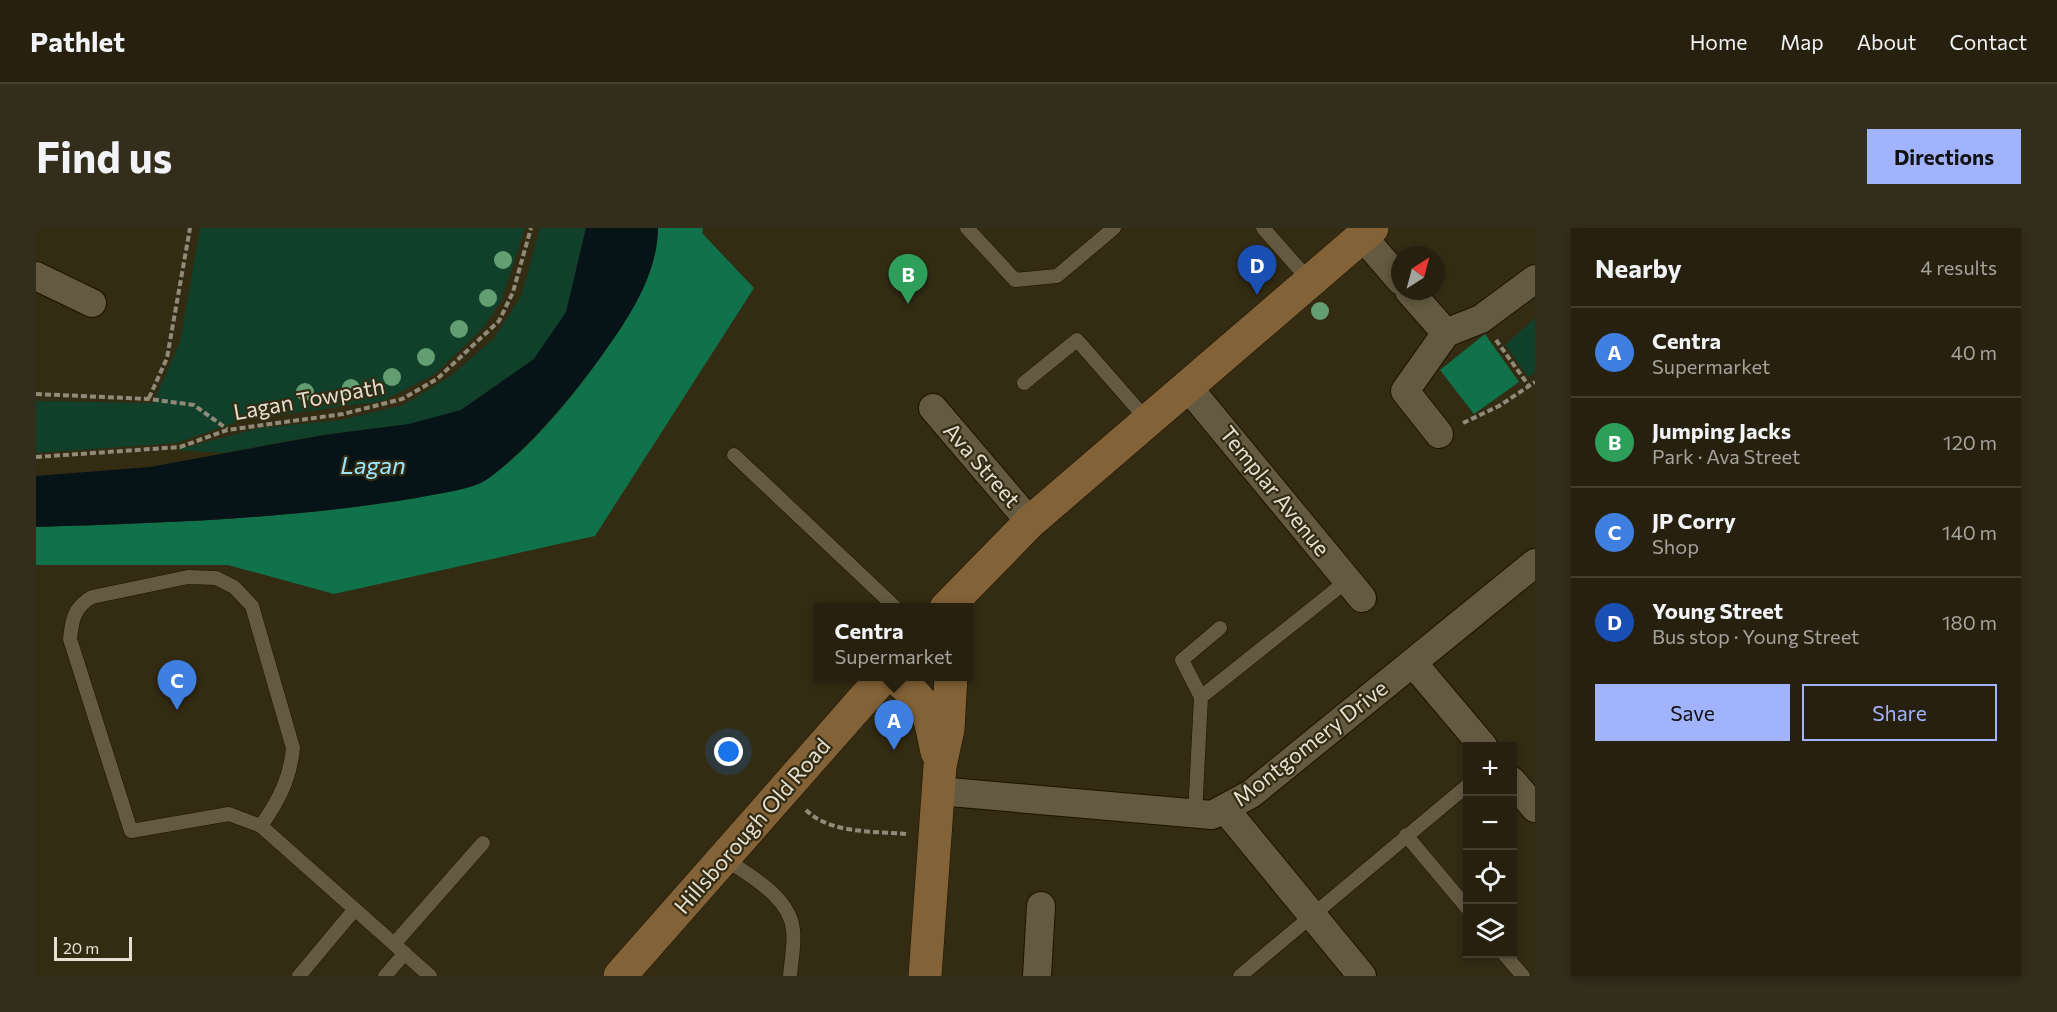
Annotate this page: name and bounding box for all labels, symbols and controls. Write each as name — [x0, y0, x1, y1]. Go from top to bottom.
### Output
text: Pathlet — [30, 24, 125, 58]
text: Home — [1690, 29, 1747, 54]
text: Map — [1780, 29, 1824, 54]
text: About — [1857, 29, 1916, 54]
text: Contact — [1949, 29, 2027, 54]
button: Directions — [1867, 129, 2021, 184]
text: Find us — [36, 130, 172, 182]
pin: D — [1238, 245, 1276, 295]
north arrow — [1391, 246, 1445, 300]
text: Nearby — [1595, 252, 1682, 283]
pin: B — [888, 254, 928, 304]
text: 4 results — [1920, 255, 1997, 279]
text: Centra — [1652, 327, 1721, 354]
text: A — [1607, 340, 1622, 364]
text: 40 m — [1951, 340, 1997, 364]
text: Supermarket — [1652, 354, 1770, 378]
street label: Lagan Towpath — [231, 372, 387, 425]
street label: Ava Street — [938, 417, 1026, 513]
text: Jumping Jacks — [1652, 417, 1791, 444]
street label: Templar Avenue — [1215, 420, 1336, 561]
text: B — [1608, 430, 1621, 454]
text: 120 m — [1943, 430, 1997, 454]
text: Park · Ava Street — [1652, 444, 1800, 468]
water label: Lagan — [340, 450, 406, 479]
text: JP Corry — [1652, 507, 1736, 534]
text: C — [1608, 520, 1621, 544]
text: 140 m — [1942, 520, 1997, 544]
text: Shop — [1652, 534, 1699, 558]
text: Young Street — [1652, 597, 1783, 624]
popup — [814, 603, 973, 681]
text: D — [1607, 610, 1622, 634]
text: 180 m — [1942, 610, 1997, 634]
text: Centra — [834, 617, 904, 644]
text: Bus stop · Young Street — [1652, 624, 1859, 648]
text: Supermarket — [834, 644, 953, 668]
pin: C — [158, 660, 196, 710]
street label: Montgomery Drive — [1227, 674, 1392, 811]
button: Save — [1595, 684, 1790, 741]
button: Share — [1802, 684, 1997, 741]
pin: A — [874, 700, 914, 750]
street label: Hillsborough Old Road — [668, 732, 835, 919]
your location — [714, 737, 743, 766]
map controls — [1463, 742, 1517, 958]
button: + — [1463, 742, 1517, 796]
button: − — [1463, 796, 1517, 850]
button: locate — [1463, 850, 1517, 904]
button: layers — [1463, 904, 1517, 958]
scale bar — [54, 934, 132, 962]
text: 20 m — [63, 938, 99, 957]

